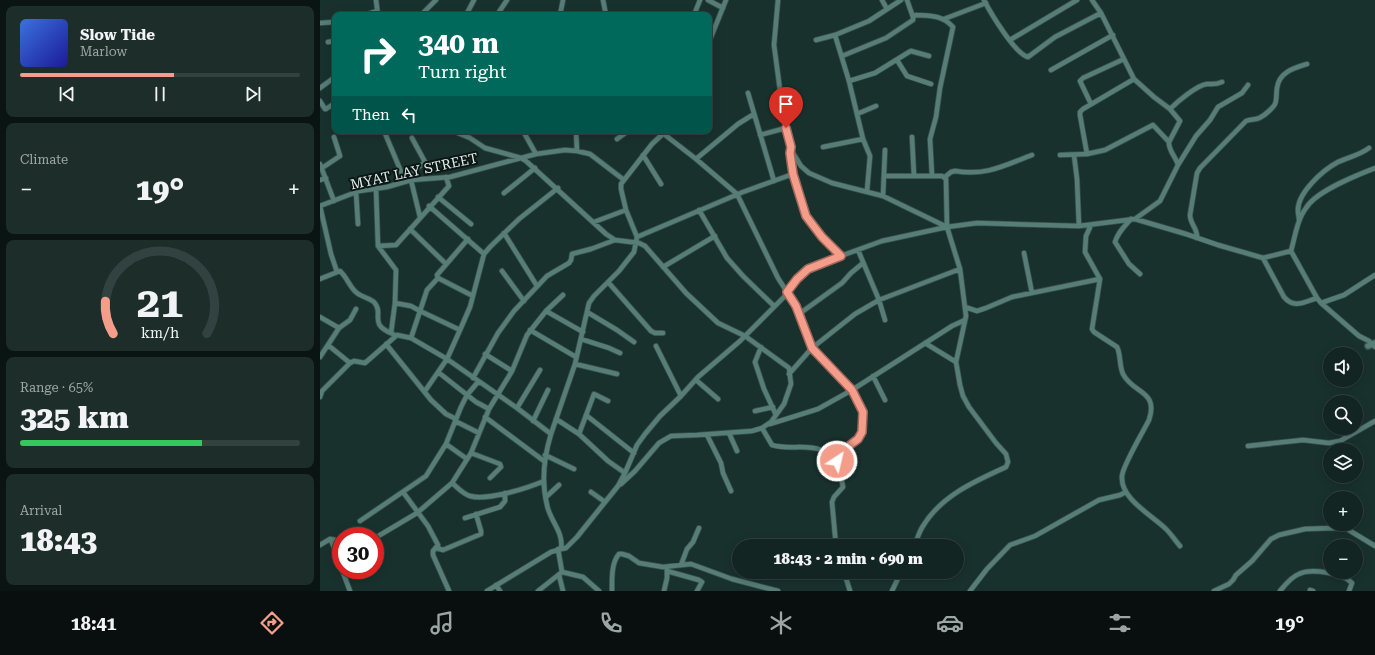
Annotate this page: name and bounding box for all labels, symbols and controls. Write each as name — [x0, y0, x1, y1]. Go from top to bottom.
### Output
text: Slow Tide — [80, 26, 155, 44]
text: 340 m — [418, 27, 499, 60]
icon: right — [352, 28, 404, 80]
text: Marlow — [80, 44, 127, 59]
text: Turn right — [418, 61, 506, 82]
icon: previous — [56, 83, 78, 105]
icon: pause — [149, 83, 171, 105]
icon: next — [242, 83, 264, 105]
pin — [769, 87, 803, 128]
icon: arrive — [775, 93, 797, 115]
icon: left — [398, 104, 420, 126]
text: Then — [352, 106, 390, 124]
street label: MYAT LAY STREET — [349, 150, 479, 192]
text: Climate — [20, 152, 68, 167]
text: 19° — [136, 172, 184, 207]
text: − — [20, 177, 32, 202]
text: + — [288, 177, 300, 202]
text: 21 — [137, 277, 183, 326]
text: km/h — [141, 324, 179, 340]
map controls — [1323, 347, 1363, 579]
button: sound — [1323, 347, 1363, 387]
text: Range · 65% — [20, 380, 93, 395]
button: search — [1323, 395, 1363, 435]
text: 325 km — [20, 400, 129, 435]
position arrow — [816, 440, 858, 482]
button: layers — [1323, 443, 1363, 483]
button: + — [1323, 491, 1363, 531]
text: Arrival — [20, 503, 62, 518]
text: 18:43 — [20, 523, 97, 558]
speed limit sign: 30 — [332, 527, 384, 579]
button: − — [1323, 539, 1363, 579]
text: 18:43 · 2 min · 690 m — [773, 550, 923, 568]
icon: directions — [258, 609, 286, 637]
icon: music — [428, 609, 456, 637]
icon: phone — [597, 609, 625, 637]
icon: climate — [767, 609, 795, 637]
icon: car — [936, 609, 964, 637]
icon: filters — [1106, 609, 1134, 637]
text: 18:41 — [71, 613, 117, 634]
text: 19° — [1275, 613, 1304, 634]

